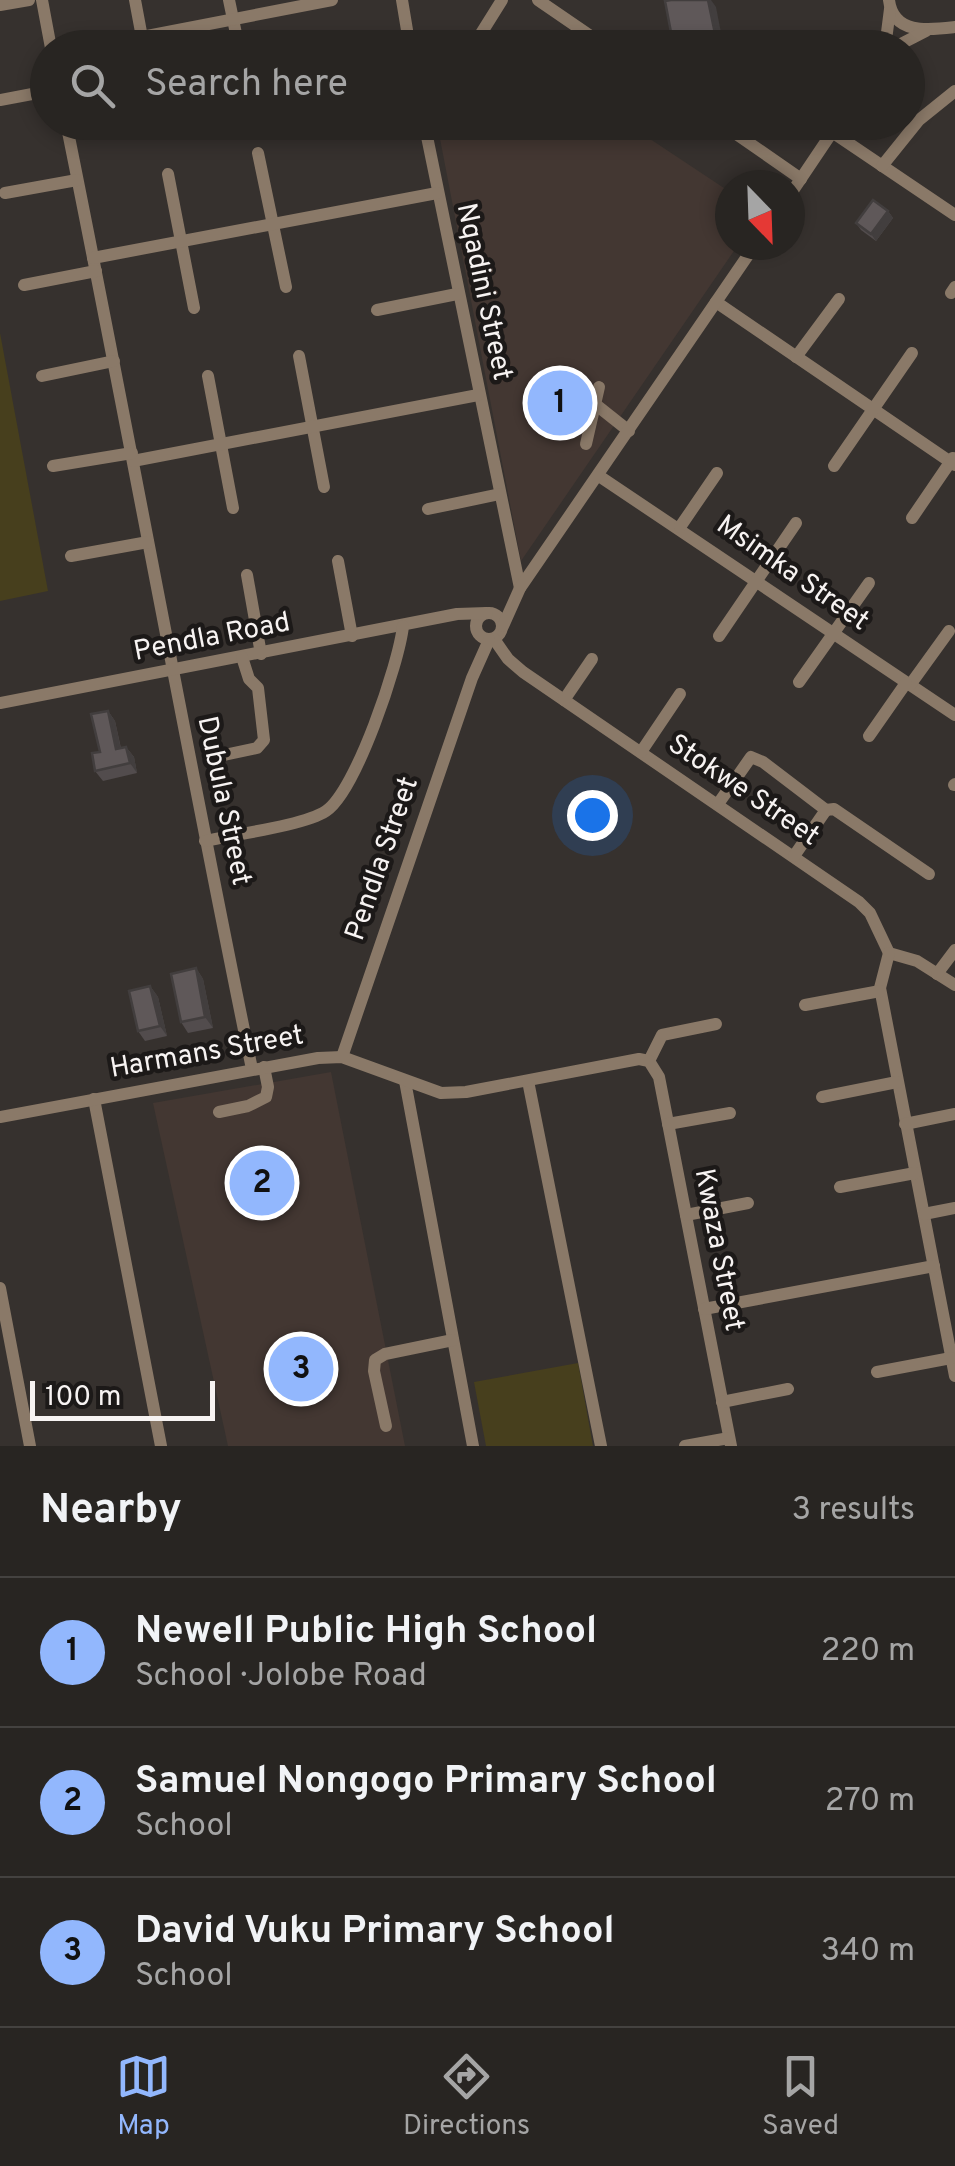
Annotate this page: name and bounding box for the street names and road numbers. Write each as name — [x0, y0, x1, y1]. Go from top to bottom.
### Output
street label: Nqadini Street — [447, 200, 519, 384]
street label: Msimka Street — [709, 508, 875, 640]
street label: Pendla Road — [131, 605, 293, 671]
street label: Dubula Street — [188, 713, 258, 889]
street label: Stokwe Street — [660, 727, 826, 855]
street label: Pendla Street — [338, 772, 428, 946]
street label: Harmans Street — [107, 1018, 307, 1088]
street label: Kwaza Street — [685, 1166, 751, 1334]

